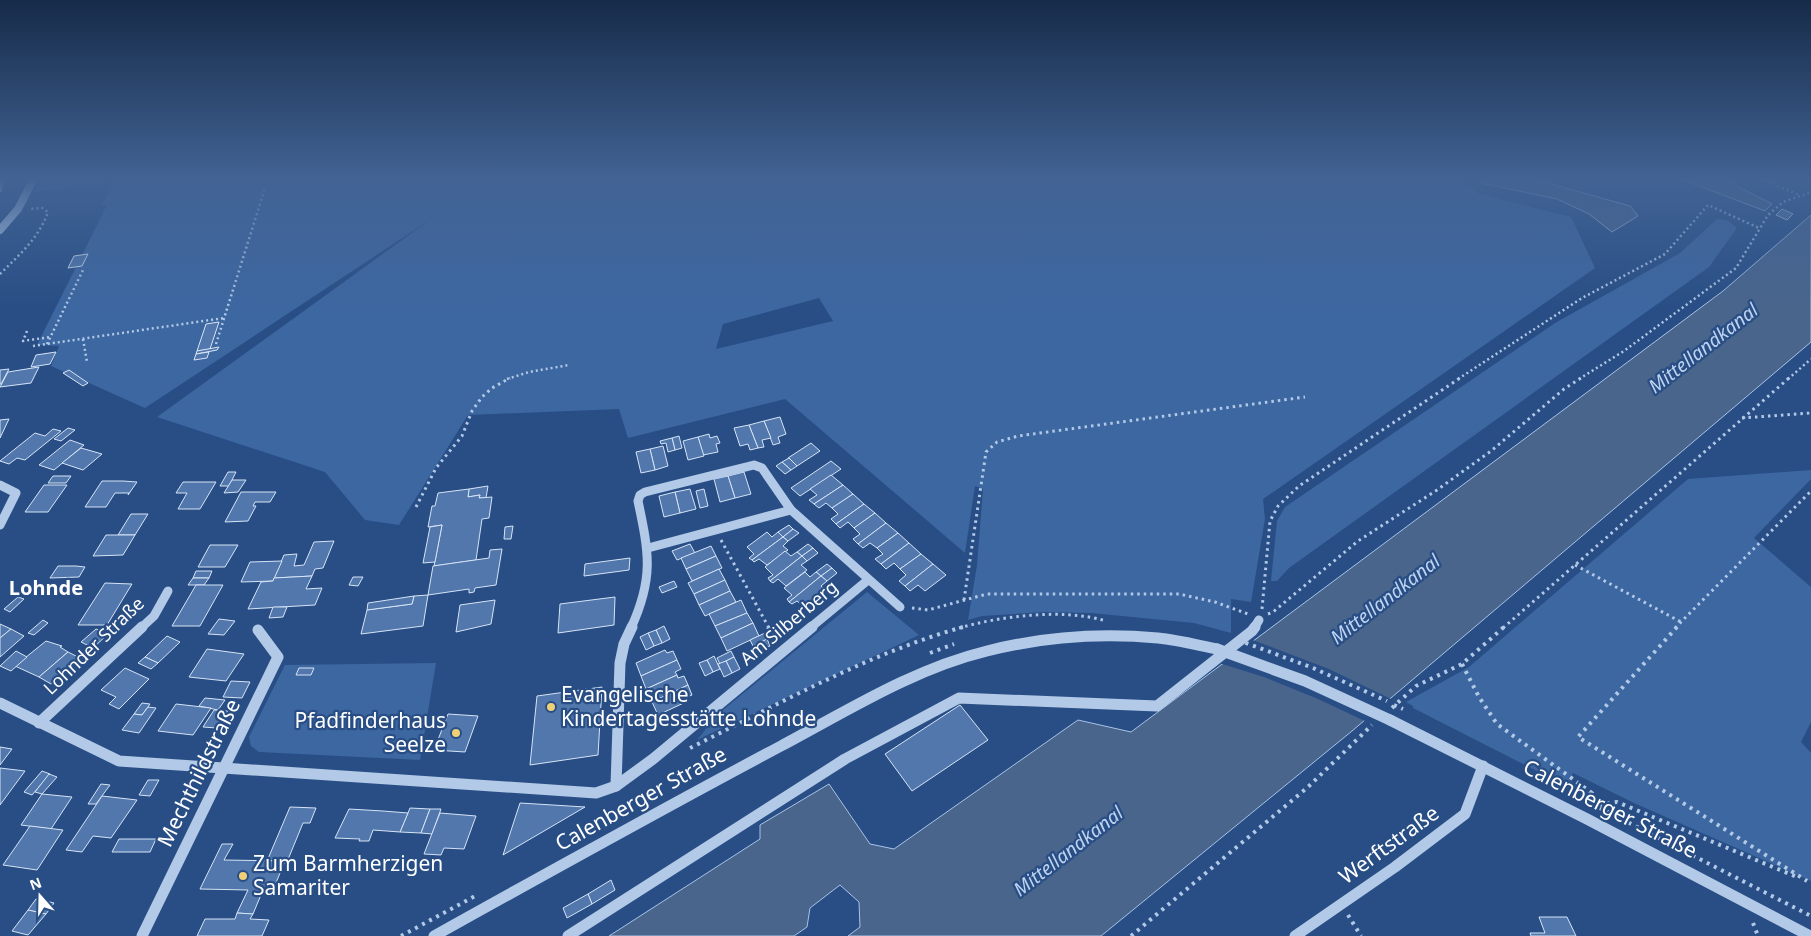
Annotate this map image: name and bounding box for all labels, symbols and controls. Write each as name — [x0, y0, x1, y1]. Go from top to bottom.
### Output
water label: Mittellandkanal — [1643, 296, 1764, 399]
water label: Mittellandkanal — [1325, 547, 1446, 650]
district label: Lohnde — [9, 574, 83, 601]
street label: Am Silberberg — [735, 574, 842, 670]
street label: Lohnder Straße — [38, 591, 149, 699]
place label: Evangelische Kindertagesstätte Lohnde — [561, 680, 816, 732]
street label: Mechthildstraße — [150, 694, 246, 851]
marker: Evangelische Kindertagesstätte Lohnde — [545, 701, 557, 713]
place label: Pfadfinderhaus Seelze — [295, 706, 446, 758]
marker: Pfadfinderhaus Seelze — [450, 727, 462, 739]
street label: Calenberger Straße — [550, 739, 731, 857]
street label: Calenberger Straße — [1519, 752, 1702, 864]
street label: Werftstraße — [1333, 798, 1444, 890]
water label: Mittellandkanal — [1008, 799, 1129, 902]
place label: Zum Barmherzigen Samariter — [253, 849, 443, 901]
marker: Zum Barmherzigen Samariter — [237, 870, 249, 882]
north arrow — [15, 871, 65, 921]
text: N — [27, 872, 44, 894]

